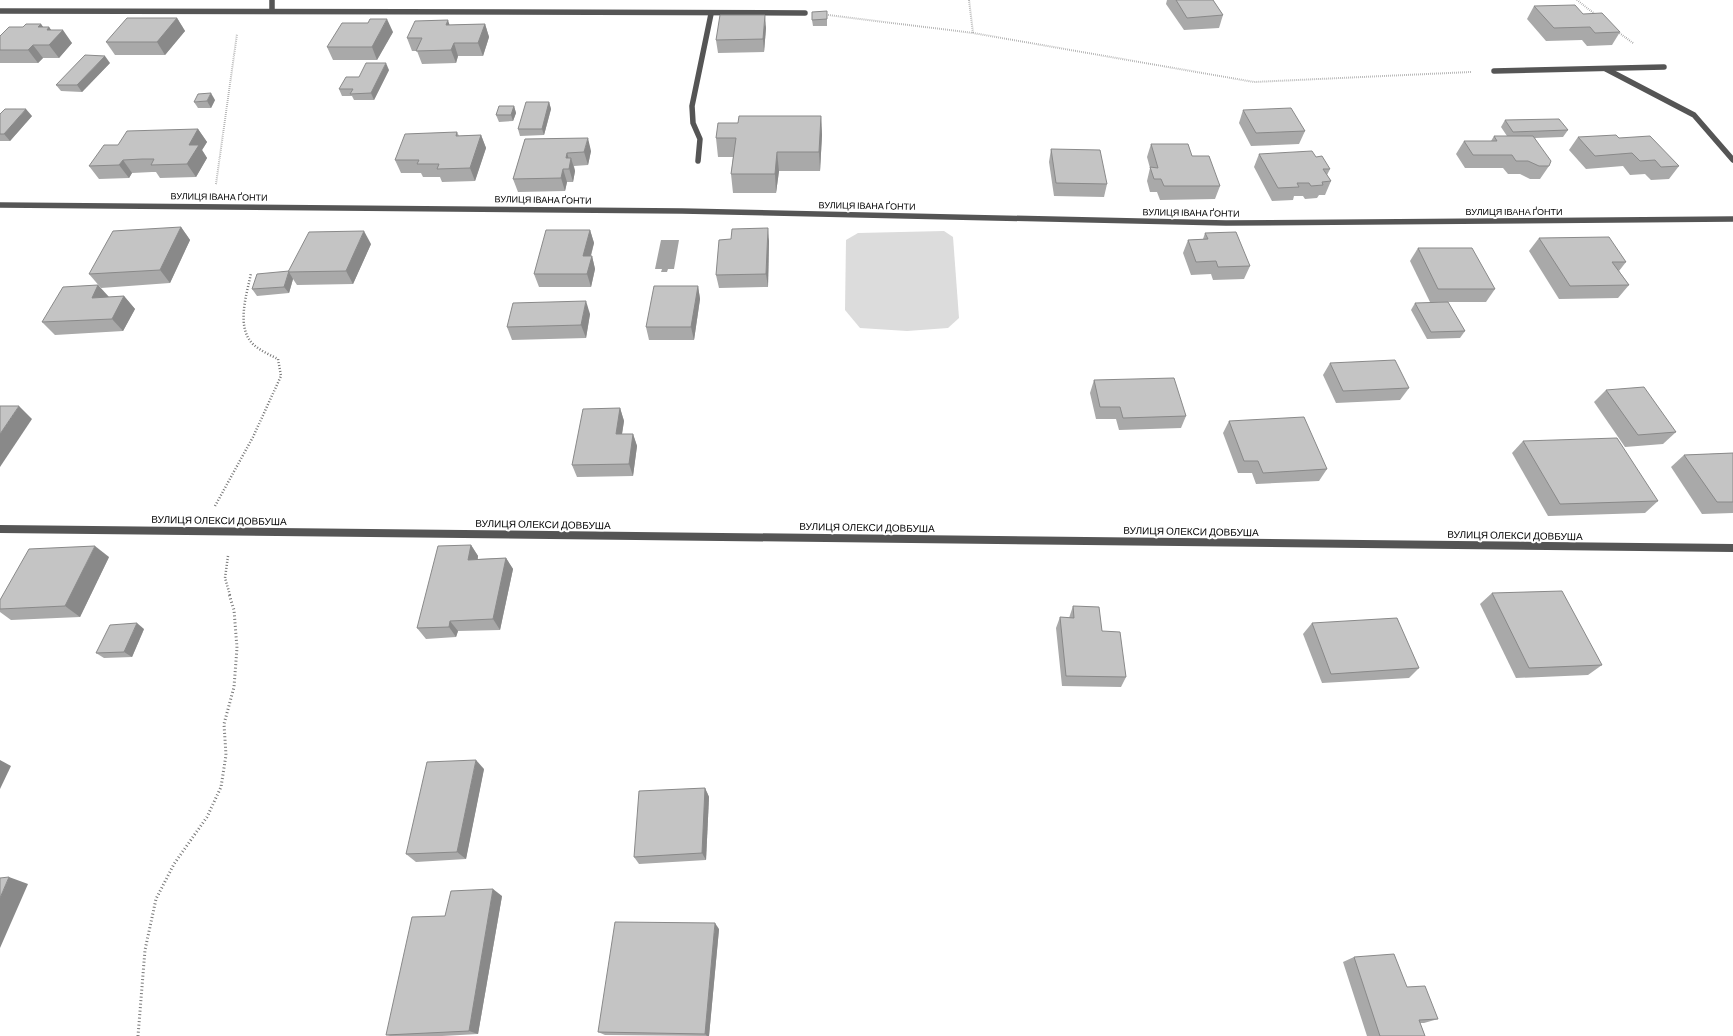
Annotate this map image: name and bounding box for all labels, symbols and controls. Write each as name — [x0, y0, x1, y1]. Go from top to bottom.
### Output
street label: ВУЛИЦЯ ІВАНА ҐОНТИ — [170, 190, 268, 203]
street label: ВУЛИЦЯ ІВАНА ҐОНТИ — [494, 193, 592, 206]
street label: ВУЛИЦЯ ІВАНА ҐОНТИ — [818, 199, 916, 212]
street label: ВУЛИЦЯ ІВАНА ҐОНТИ — [1142, 206, 1240, 219]
street label: ВУЛИЦЯ ІВАНА ҐОНТИ — [1466, 206, 1562, 217]
street label: ВУЛИЦЯ ОЛЕКСИ ДОВБУША — [151, 513, 287, 527]
street label: ВУЛИЦЯ ОЛЕКСИ ДОВБУША — [475, 517, 611, 531]
street label: ВУЛИЦЯ ОЛЕКСИ ДОВБУША — [799, 520, 935, 534]
street label: ВУЛИЦЯ ОЛЕКСИ ДОВБУША — [1123, 524, 1259, 538]
street label: ВУЛИЦЯ ОЛЕКСИ ДОВБУША — [1447, 528, 1583, 542]

